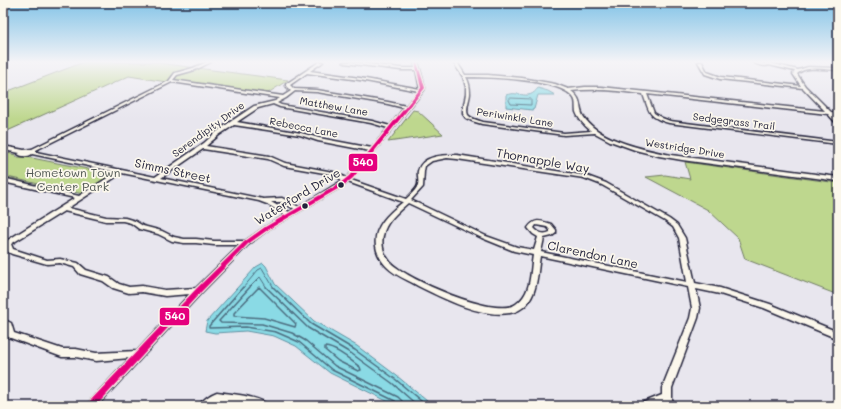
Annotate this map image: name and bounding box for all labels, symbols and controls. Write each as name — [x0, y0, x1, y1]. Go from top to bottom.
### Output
street label: Matthew Lane — [299, 93, 369, 119]
street label: Serendipity Drive — [169, 98, 247, 160]
street label: Periwinkle Lane — [476, 104, 554, 130]
street label: Sedgegrass Trail — [692, 109, 776, 133]
street label: Rebecca Lane — [269, 113, 339, 141]
street label: Westridge Drive — [644, 135, 726, 161]
street label: Thornapple Way — [495, 144, 591, 176]
line badge: 540 — [348, 153, 378, 172]
street label: Simms Street — [133, 154, 213, 186]
text: 540 — [353, 154, 373, 169]
park label: Hometown Town Center Park — [26, 164, 120, 194]
street label: Waterford Drive — [251, 164, 343, 228]
unlabelled marker — [336, 180, 346, 190]
unlabelled marker — [300, 201, 310, 211]
street label: Clarendon Lane — [546, 237, 640, 271]
line badge: 540 — [159, 307, 190, 326]
text: 540 — [165, 308, 185, 323]

